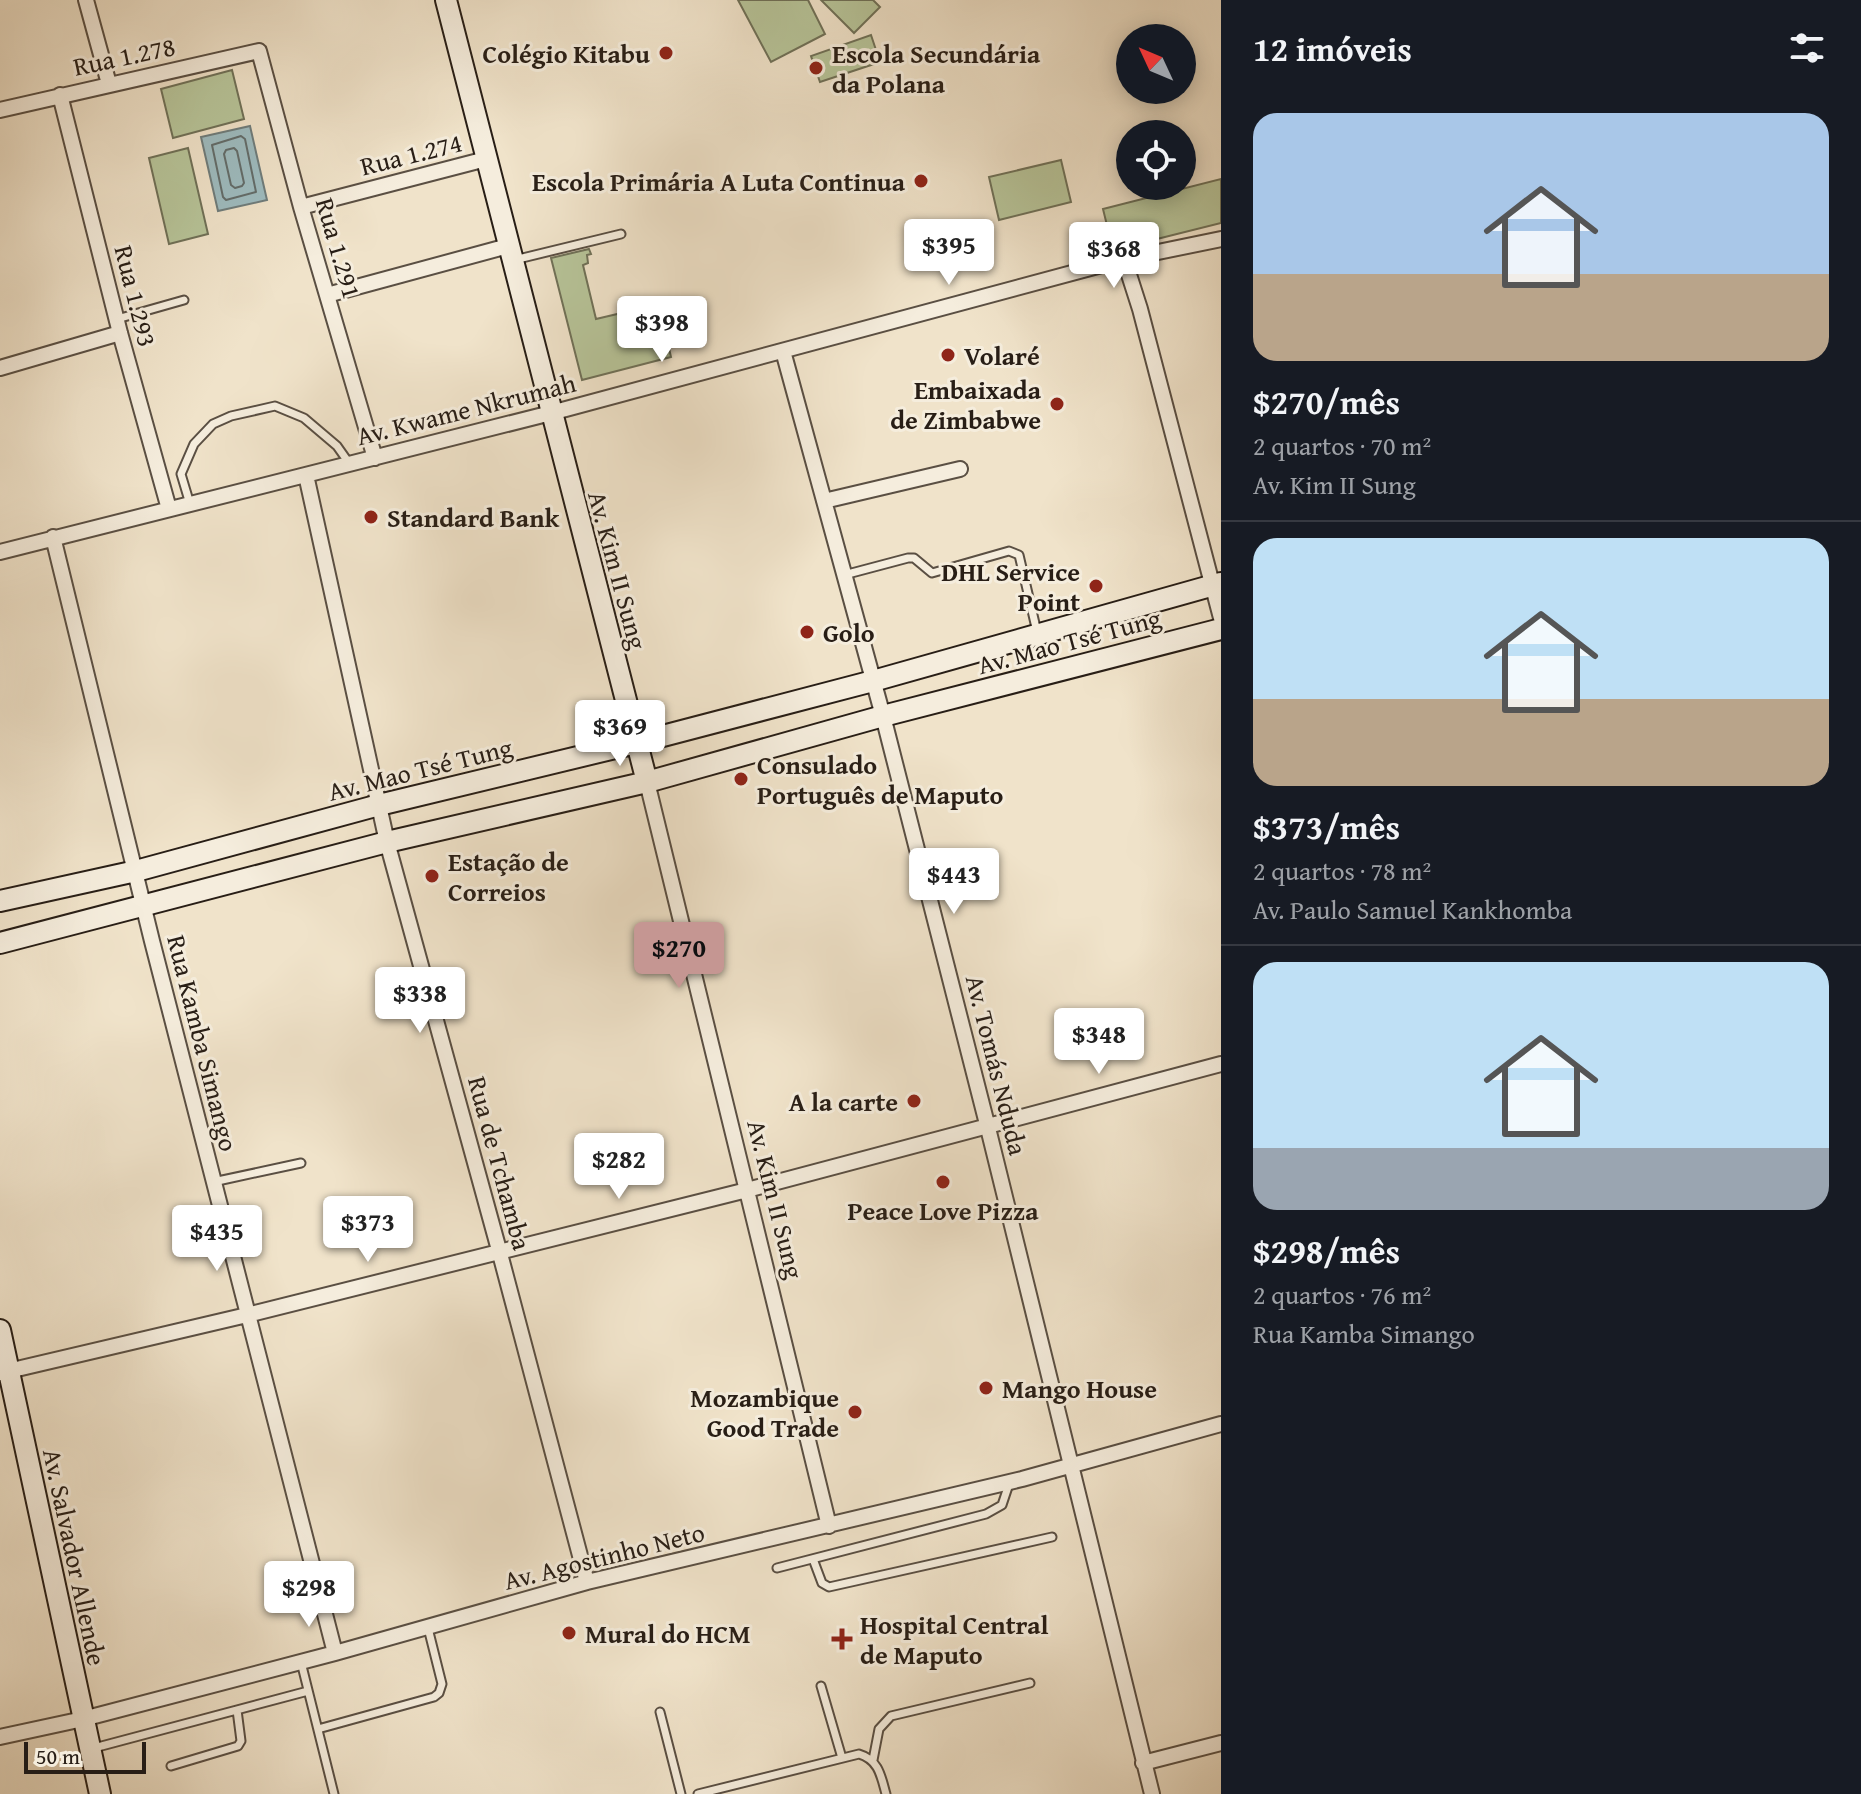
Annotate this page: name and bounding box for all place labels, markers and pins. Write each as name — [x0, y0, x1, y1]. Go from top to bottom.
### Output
place label: Colégio Kitabu — [483, 34, 650, 73]
place label: Escola Secundária da Polana — [832, 34, 1041, 103]
marker: Colégio Kitabu — [657, 44, 675, 62]
marker: Escola Secundária da Polana — [807, 59, 825, 77]
place label: Escola Primária A Luta Continua — [532, 162, 906, 201]
marker: Escola Primária A Luta Continua — [912, 172, 930, 190]
pin: $395 — [902, 219, 996, 287]
pin: $368 — [1067, 222, 1161, 290]
pin: $398 — [615, 296, 709, 364]
place label: Volaré — [964, 336, 1040, 375]
marker: Volaré — [939, 346, 957, 364]
place label: Embaixada de Zimbabwe — [890, 370, 1042, 439]
marker: Embaixada de Zimbabwe — [1048, 395, 1066, 413]
place label: Standard Bank — [387, 498, 560, 537]
marker: Standard Bank — [362, 508, 380, 526]
place label: DHL Service Point — [941, 552, 1080, 621]
marker: DHL Service Point — [1087, 577, 1105, 595]
place label: Golo — [823, 613, 875, 652]
marker: Golo — [798, 623, 816, 641]
pin: $369 — [573, 700, 667, 768]
place label: Consulado Português de Maputo — [757, 745, 1004, 814]
marker: Consulado Português de Maputo — [732, 770, 750, 788]
place label: Estação de Correios — [448, 842, 569, 911]
pin: $443 — [907, 848, 1001, 916]
marker: Estação de Correios — [423, 867, 441, 885]
pin: $270 — [632, 922, 726, 990]
pin: $338 — [373, 967, 467, 1035]
pin: $348 — [1052, 1008, 1146, 1076]
place label: A la carte — [789, 1082, 898, 1121]
marker: A la carte — [905, 1092, 923, 1110]
pin: $282 — [572, 1133, 666, 1201]
marker: Peace Love Pizza — [934, 1173, 952, 1191]
place label: Peace Love Pizza — [847, 1191, 1039, 1230]
pin: $373 — [321, 1196, 415, 1264]
pin: $435 — [170, 1205, 264, 1273]
place label: Mango House — [1002, 1369, 1157, 1408]
place label: Mozambique Good Trade — [690, 1378, 839, 1447]
marker: Mango House — [977, 1379, 995, 1397]
marker: Mozambique Good Trade — [846, 1403, 864, 1421]
pin: $298 — [262, 1561, 356, 1629]
place label: Hospital Central de Maputo — [860, 1605, 1049, 1674]
place label: Mural do HCM — [585, 1614, 751, 1653]
marker: Mural do HCM — [560, 1624, 578, 1642]
marker: Hospital Central de Maputo — [831, 1628, 853, 1650]

